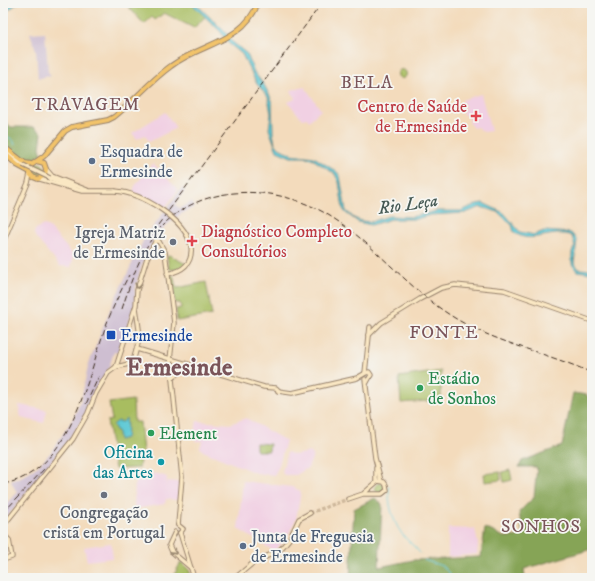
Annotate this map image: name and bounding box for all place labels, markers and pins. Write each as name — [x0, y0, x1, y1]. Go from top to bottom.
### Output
place label: Centro de Saúde de Ermesinde — [357, 96, 467, 138]
marker: Centro de Saúde de Ermesinde — [470, 110, 482, 122]
place label: Esquadra de Ermesinde — [100, 141, 183, 183]
marker: Esquadra de Ermesinde — [87, 156, 97, 166]
place label: Diagnóstico Completo Consultórios — [201, 221, 352, 263]
place label: Igreja Matriz de Ermesinde — [73, 222, 166, 264]
marker: Diagnóstico Completo Consultórios — [186, 235, 198, 247]
marker: Igreja Matriz de Ermesinde — [168, 237, 178, 247]
place label: Ermesinde — [120, 325, 193, 347]
marker: Ermesinde — [105, 329, 117, 341]
place label: Estádio de Sonhos — [428, 368, 496, 410]
marker: Estádio de Sonhos — [415, 383, 425, 393]
place label: Element — [159, 423, 218, 445]
marker: Element — [146, 428, 156, 438]
place label: Oficina das Artes — [93, 442, 154, 484]
marker: Oficina das Artes — [156, 457, 166, 467]
marker: Congregação cristã em Portugal — [99, 490, 109, 500]
place label: Congregação cristã em Portugal — [43, 502, 165, 544]
place label: Junta de Freguesia de Ermesinde — [249, 526, 374, 568]
marker: Junta de Freguesia de Ermesinde — [238, 541, 248, 551]

